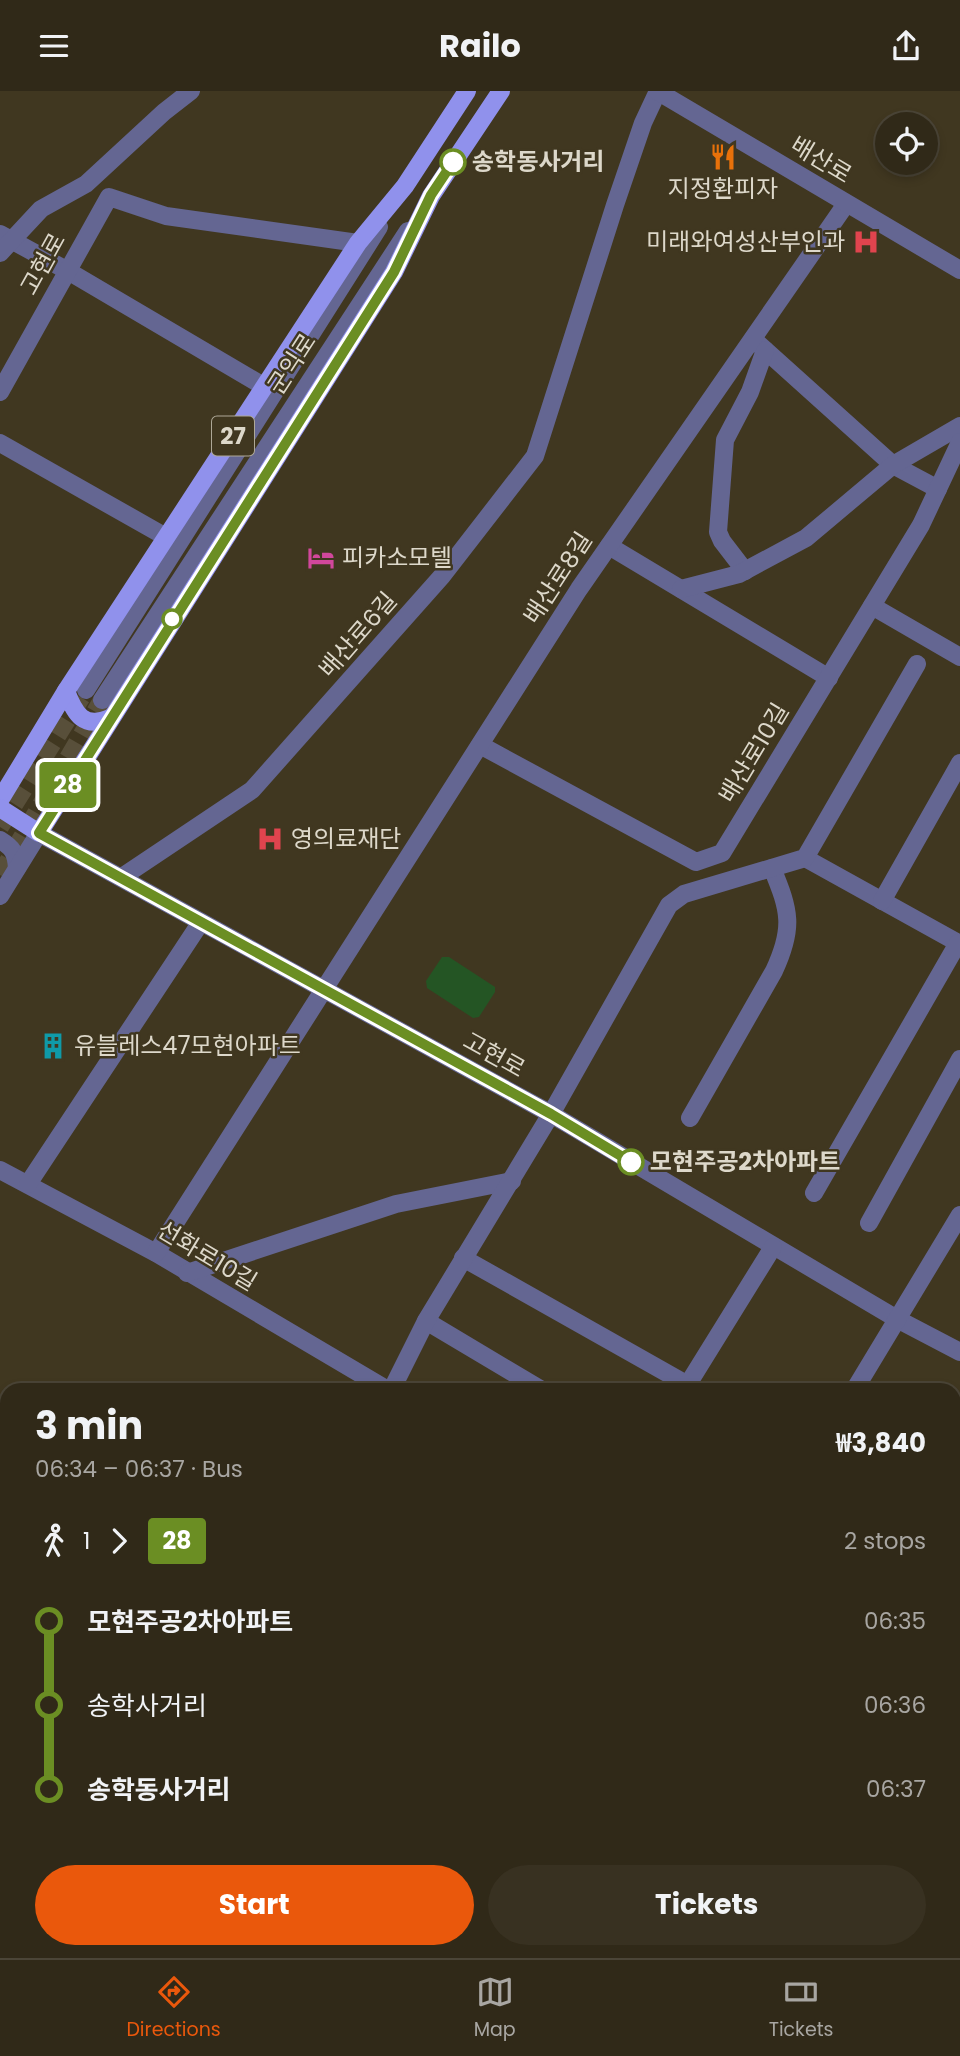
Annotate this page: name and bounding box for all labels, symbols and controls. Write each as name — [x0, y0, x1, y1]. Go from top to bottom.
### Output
text: Railo — [439, 23, 521, 68]
icon: menu — [35, 27, 73, 65]
icon: share — [887, 27, 925, 65]
map controls — [875, 112, 938, 175]
button: locate — [875, 112, 938, 175]
street label: 배산로 — [784, 128, 858, 191]
restaurant icon: 지정환피자 — [708, 142, 738, 172]
place label: 송학동사거리 — [472, 145, 604, 178]
marker: 송학동사거리 — [440, 149, 466, 175]
place label: 지정환피자 — [668, 172, 778, 205]
place label: 미래와여성산부인과 — [646, 225, 845, 258]
street label: 고현로 — [12, 227, 73, 301]
hospital icon: 미래와여성산부인과 — [851, 227, 881, 257]
street label: 군익로 — [260, 327, 323, 400]
road number: 27 — [212, 417, 254, 455]
street label: 배산로8길 — [516, 525, 600, 630]
place label: 피카소모텔 — [342, 541, 452, 574]
hotel icon: 피카소모텔 — [306, 543, 336, 573]
street label: 배산로6길 — [311, 585, 404, 685]
unlabelled marker — [162, 609, 182, 629]
street label: 배산로10길 — [711, 697, 796, 809]
line badge: 28 — [36, 762, 100, 808]
text: 28 — [53, 768, 83, 801]
place label: 영의료재단 — [291, 822, 401, 855]
hospital icon: 영의료재단 — [255, 824, 285, 854]
street label: 고현로 — [457, 1024, 531, 1085]
place label: 유블레스47모현아파트 — [74, 1029, 301, 1062]
building icon: 유블레스47모현아파트 — [38, 1031, 68, 1061]
place label: 모현주공2차아파트 — [650, 1145, 840, 1178]
marker: 모현주공2차아파트 — [618, 1149, 644, 1175]
street label: 선화로10길 — [151, 1213, 263, 1298]
text: 3 min — [35, 1399, 143, 1452]
text: ₩3,840 — [836, 1425, 926, 1461]
text: 06:34 – 06:37 · Bus — [35, 1453, 243, 1485]
icon: walk — [35, 1522, 73, 1560]
icon: forward — [100, 1522, 138, 1560]
text: 28 — [162, 1524, 192, 1557]
text: 1 — [83, 1525, 90, 1557]
text: 2 stops — [844, 1525, 926, 1557]
text: 모현주공2차아파트 — [87, 1604, 293, 1640]
text: 06:35 — [864, 1605, 926, 1637]
text: 송학사거리 — [87, 1688, 207, 1724]
text: 06:36 — [864, 1689, 926, 1721]
text: 송학동사거리 — [87, 1772, 231, 1808]
text: 06:37 — [866, 1773, 926, 1805]
button: Start — [35, 1865, 474, 1945]
button: Tickets — [488, 1865, 926, 1945]
tab: Directions — [126, 1973, 221, 2044]
tab: Map — [474, 1973, 516, 2044]
tab: Tickets — [769, 1973, 834, 2044]

